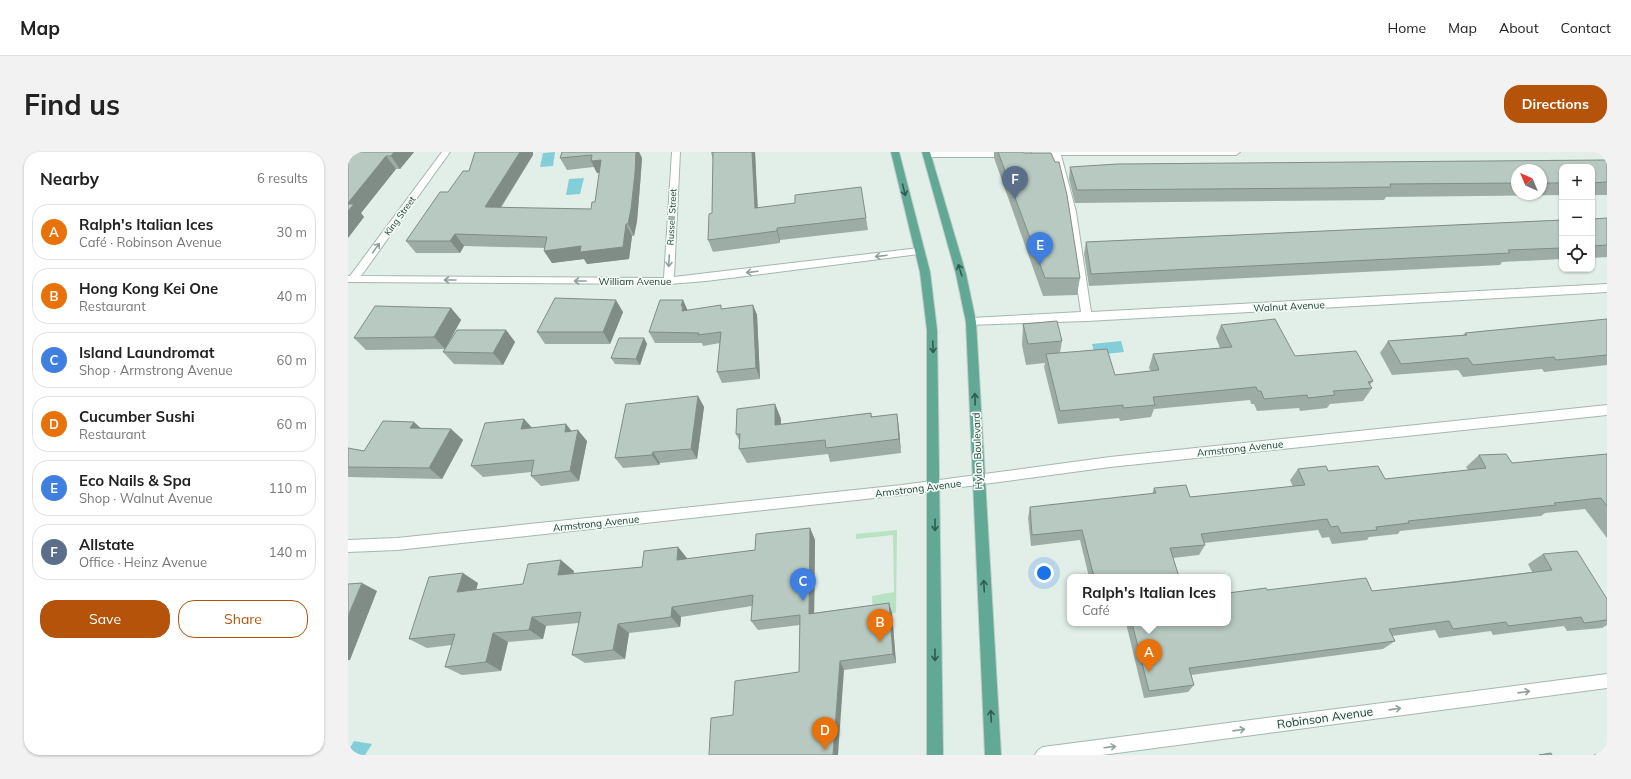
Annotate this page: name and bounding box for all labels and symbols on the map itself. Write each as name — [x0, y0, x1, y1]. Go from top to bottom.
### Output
north arrow — [1511, 164, 1547, 200]
pin: F — [1002, 166, 1028, 199]
one-way arrow — [901, 183, 908, 196]
street label: Russell Street — [665, 188, 678, 246]
street label: King Street — [382, 194, 418, 237]
pin: E — [1027, 232, 1053, 265]
one-way arrow — [372, 243, 380, 254]
one-way arrow — [875, 252, 888, 259]
one-way arrow — [666, 254, 673, 267]
one-way arrow — [956, 264, 963, 277]
one-way arrow — [746, 268, 759, 276]
street label: William Avenue — [599, 275, 671, 288]
one-way arrow — [444, 276, 457, 284]
one-way arrow — [574, 277, 587, 285]
street label: Walnut Avenue — [1253, 298, 1325, 315]
one-way arrow — [929, 340, 937, 353]
one-way arrow — [972, 393, 979, 406]
street label: Hylan Boulevard — [970, 412, 985, 490]
street label: Armstrong Avenue — [1196, 437, 1284, 459]
street label: Armstrong Avenue — [874, 477, 962, 500]
street label: Armstrong Avenue — [552, 512, 640, 534]
one-way arrow — [931, 518, 939, 531]
your location — [1034, 563, 1054, 583]
pin: C — [790, 568, 816, 601]
one-way arrow — [980, 580, 988, 593]
pin: B — [867, 609, 893, 642]
pin: A — [1136, 639, 1162, 672]
one-way arrow — [931, 648, 939, 661]
one-way arrow — [1517, 688, 1530, 696]
street label: Robinson Avenue — [1276, 703, 1374, 732]
one-way arrow — [1388, 705, 1401, 713]
one-way arrow — [987, 710, 995, 723]
pin: D — [812, 717, 838, 750]
one-way arrow — [1232, 726, 1245, 734]
one-way arrow — [1103, 743, 1116, 751]

